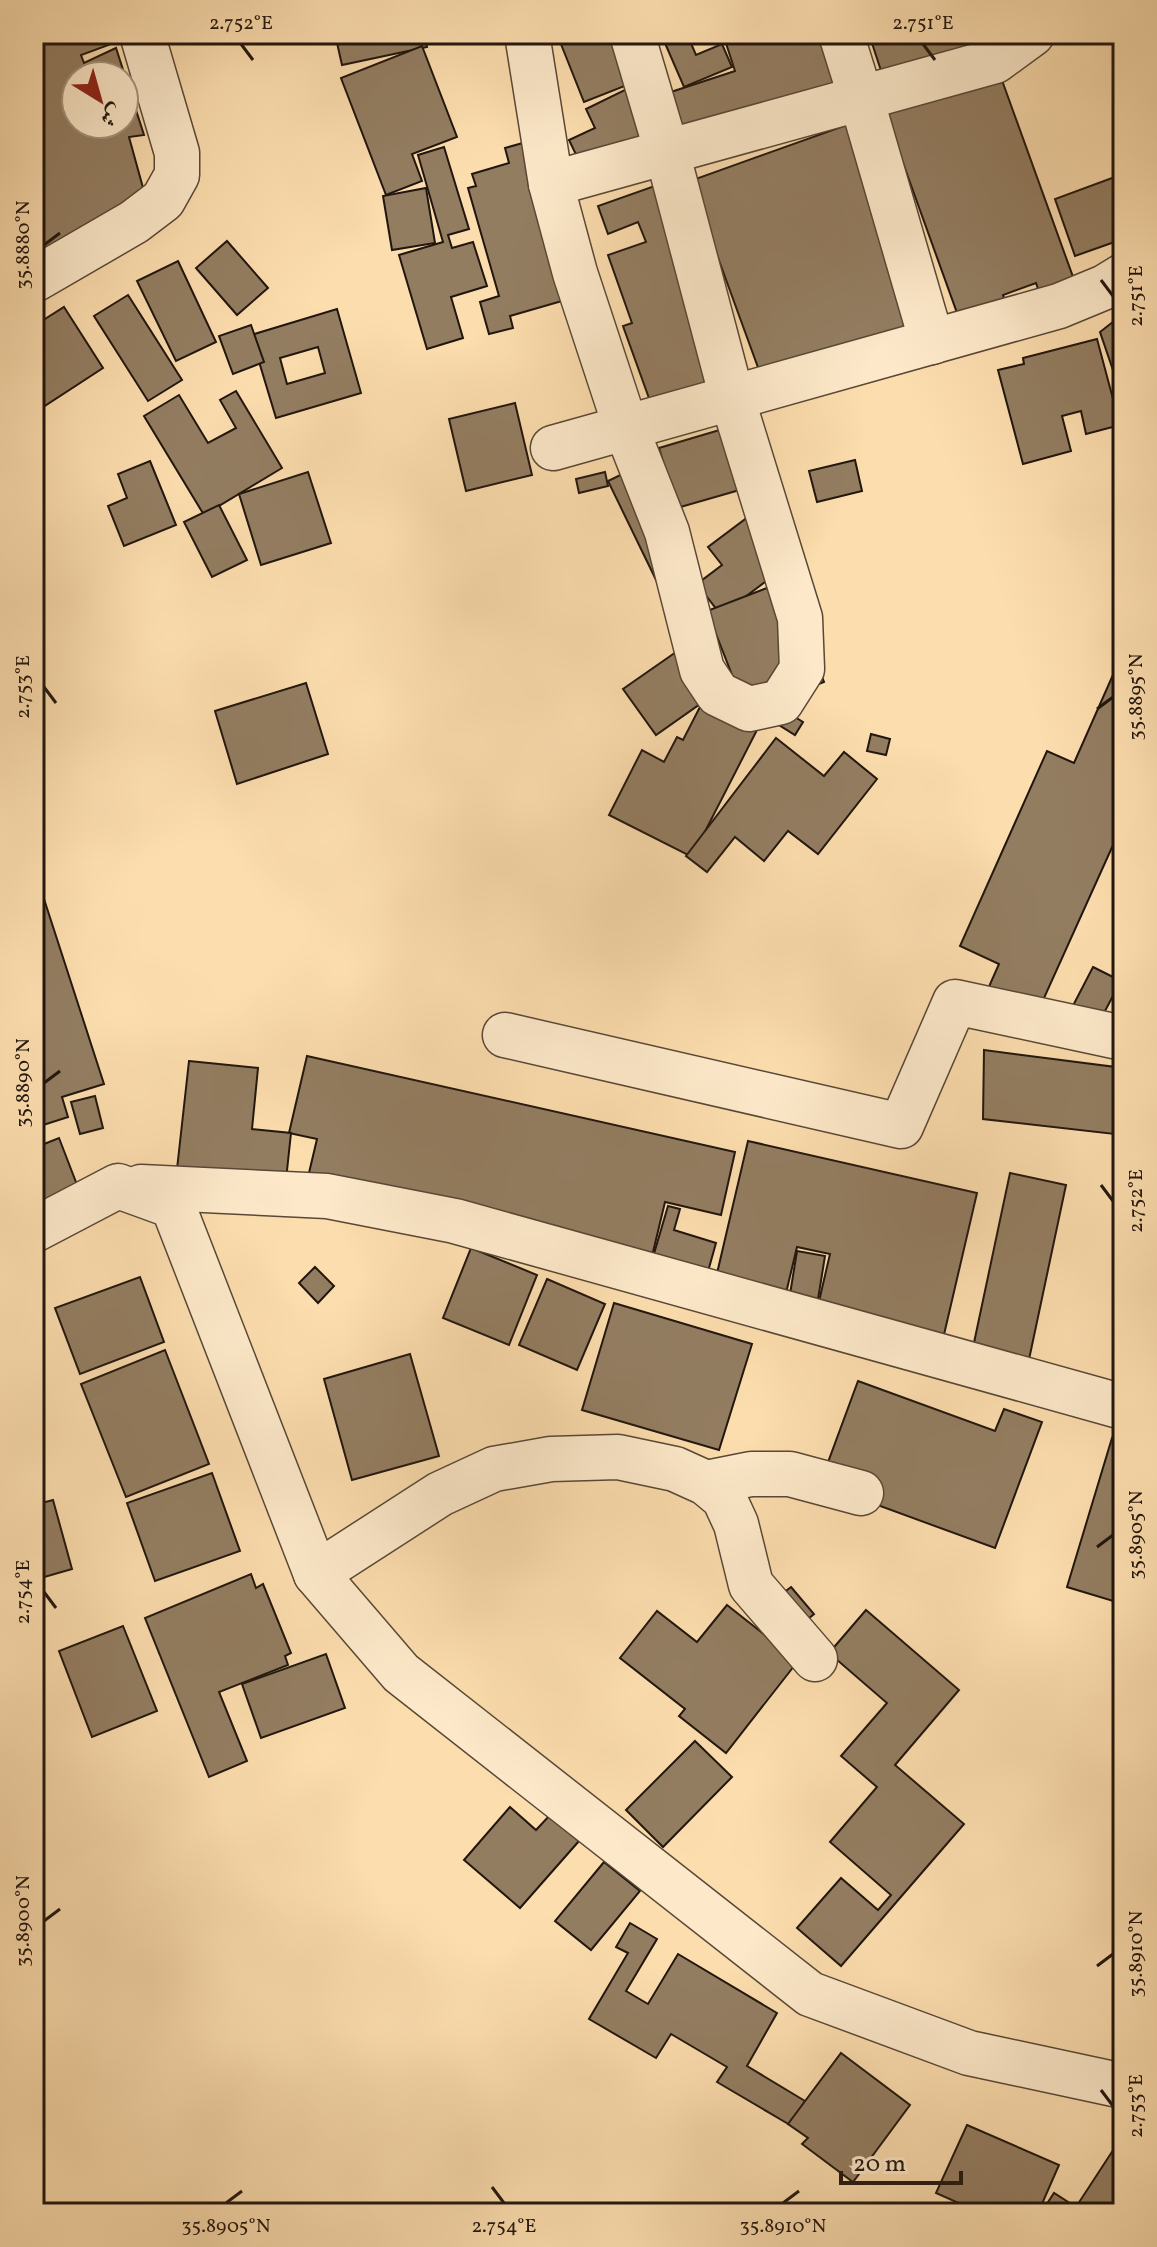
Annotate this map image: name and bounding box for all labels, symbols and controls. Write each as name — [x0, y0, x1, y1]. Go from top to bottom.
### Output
text: 2.752°E — [209, 10, 273, 38]
text: 2.751°E — [892, 10, 954, 38]
north arrow — [60, 60, 140, 140]
text: ش — [92, 95, 129, 133]
text: 35.8880°N — [10, 200, 38, 290]
text: 2.751°E — [1123, 265, 1151, 327]
text: 35.8895°N — [1123, 653, 1151, 741]
text: 2.753°E — [10, 655, 38, 719]
text: 35.8890°N — [10, 1038, 38, 1128]
text: 2.752°E — [1123, 1169, 1151, 1233]
text: 35.8905°N — [1123, 1490, 1151, 1580]
text: 2.754°E — [10, 1559, 38, 1625]
text: 35.8900°N — [10, 1875, 38, 1967]
text: 35.8910°N — [1123, 1910, 1151, 1997]
text: 2.753°E — [1123, 2074, 1151, 2138]
scale bar — [841, 2135, 961, 2185]
text: 20 m — [853, 2148, 906, 2182]
text: 35.8905°N — [181, 2213, 271, 2241]
text: 2.754°E — [471, 2213, 537, 2241]
text: 35.8910°N — [740, 2213, 827, 2241]

